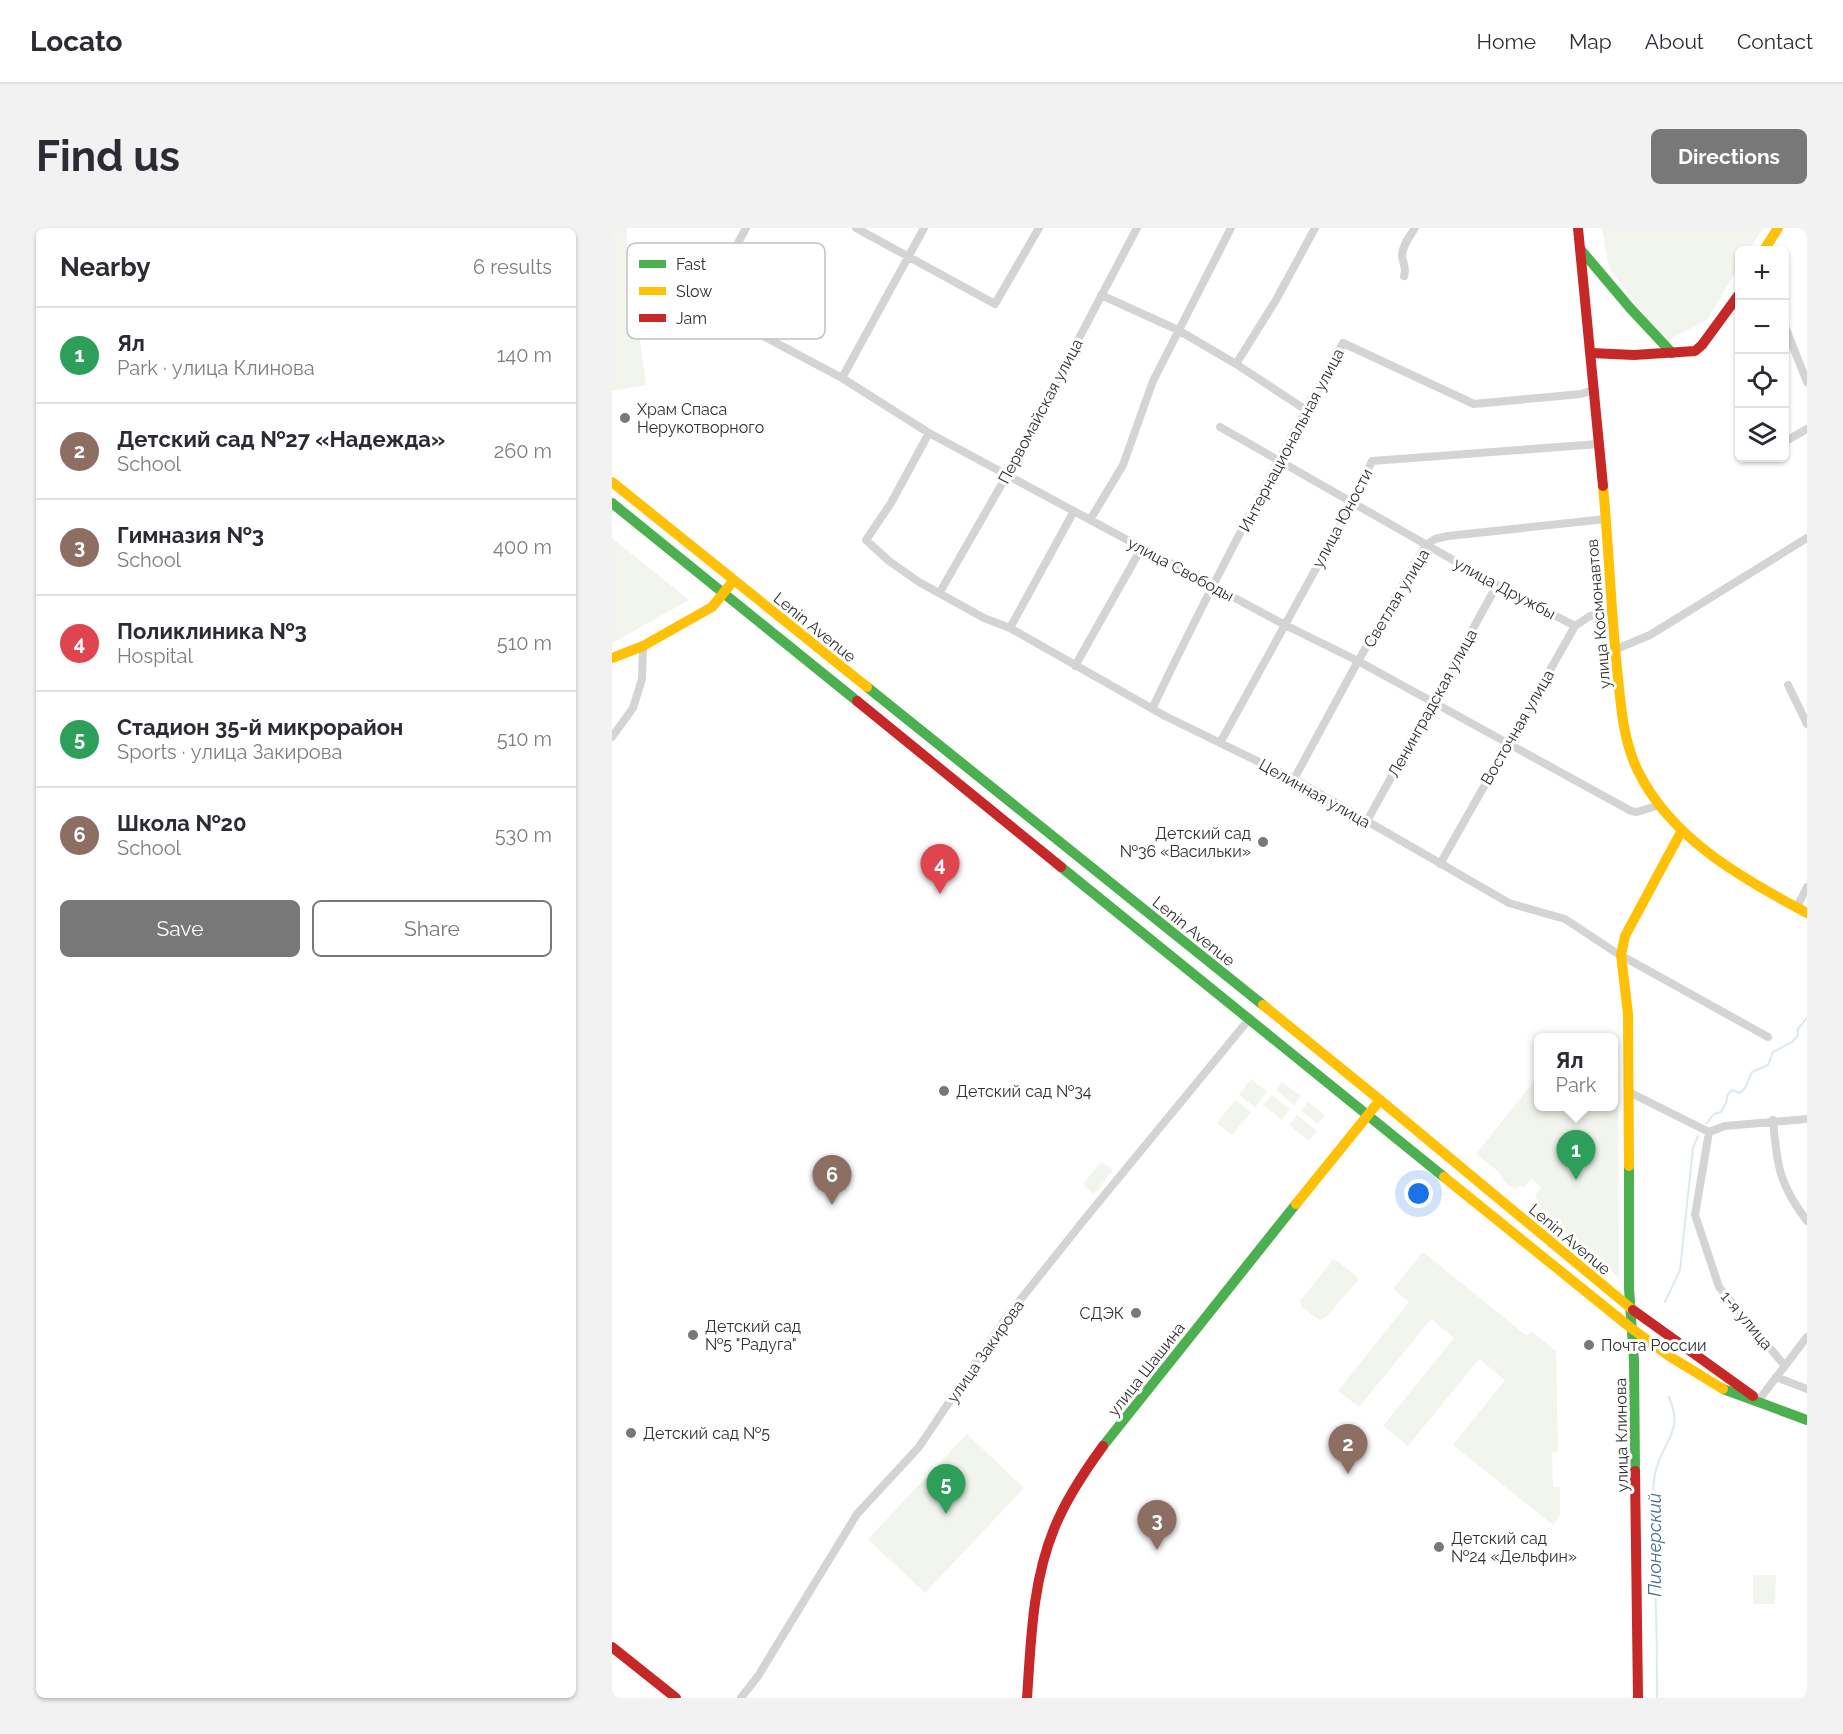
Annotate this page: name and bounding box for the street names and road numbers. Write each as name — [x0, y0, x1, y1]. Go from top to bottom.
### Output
street label: Первомайская улица — [994, 336, 1087, 487]
street label: Интернациональная улица — [1235, 345, 1348, 535]
street label: улица Юности — [1308, 465, 1377, 571]
street label: улица Свободы — [1124, 533, 1237, 605]
street label: улица Космонавтов — [1582, 538, 1615, 690]
street label: Светлая улица — [1360, 546, 1433, 651]
street label: улица Дружбы — [1451, 554, 1559, 623]
street label: Lenin Avenue — [770, 588, 860, 666]
street label: Ленинградская улица — [1384, 626, 1481, 781]
street label: Восточная улица — [1477, 666, 1558, 788]
street label: Целинная улица — [1256, 755, 1374, 832]
street label: Lenin Avenue — [1149, 892, 1239, 970]
street label: Lenin Avenue — [1525, 1200, 1614, 1279]
street label: 1-я улица — [1717, 1287, 1777, 1353]
street label: улица Закирова — [943, 1296, 1028, 1406]
street label: улица Шашина — [1104, 1319, 1189, 1420]
street label: улица Клинова — [1611, 1378, 1632, 1492]

